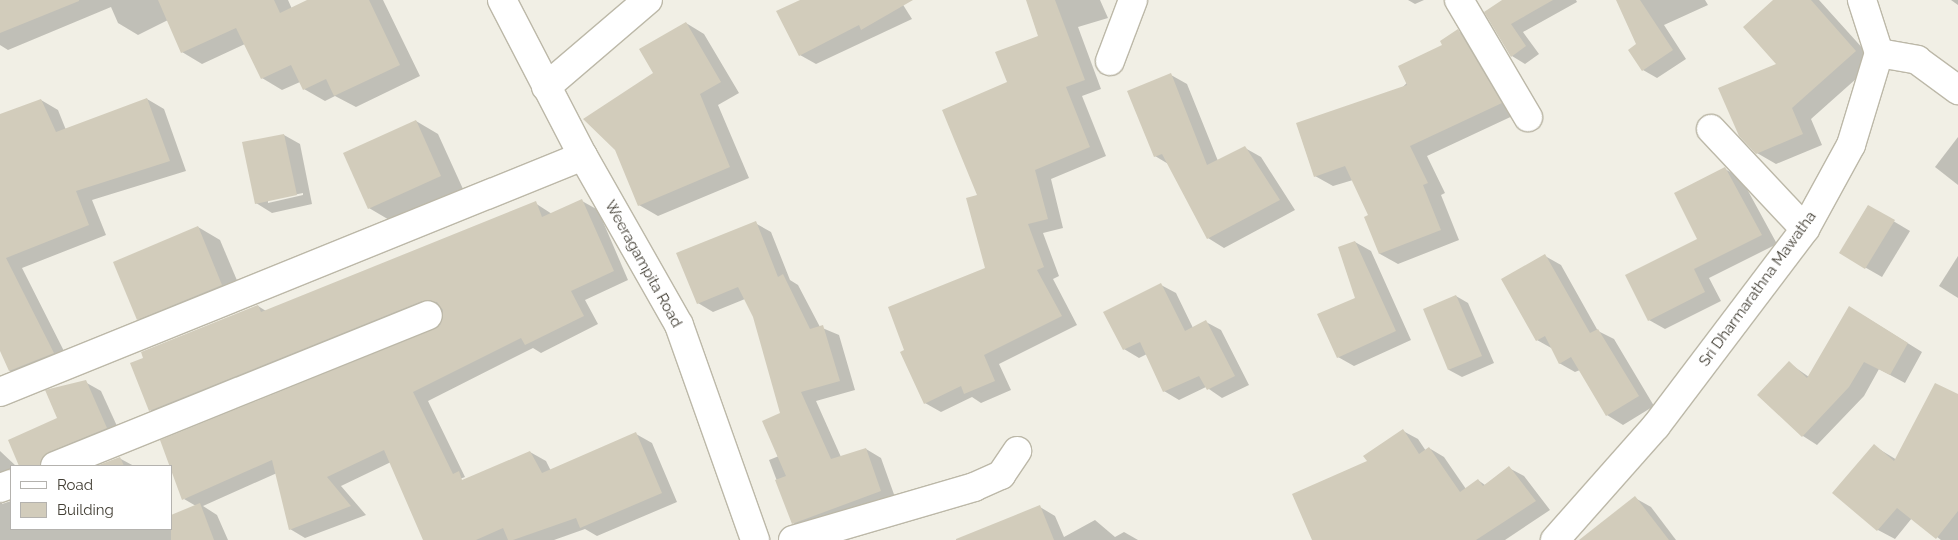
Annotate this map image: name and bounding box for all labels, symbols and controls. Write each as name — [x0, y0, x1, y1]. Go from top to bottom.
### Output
street label: Weeragampita Road — [601, 197, 685, 331]
street label: Sri Dharmarathna Mawatha — [1696, 208, 1820, 370]
legend — [10, 465, 172, 530]
text: Road — [57, 476, 93, 494]
text: Building — [57, 501, 114, 519]

